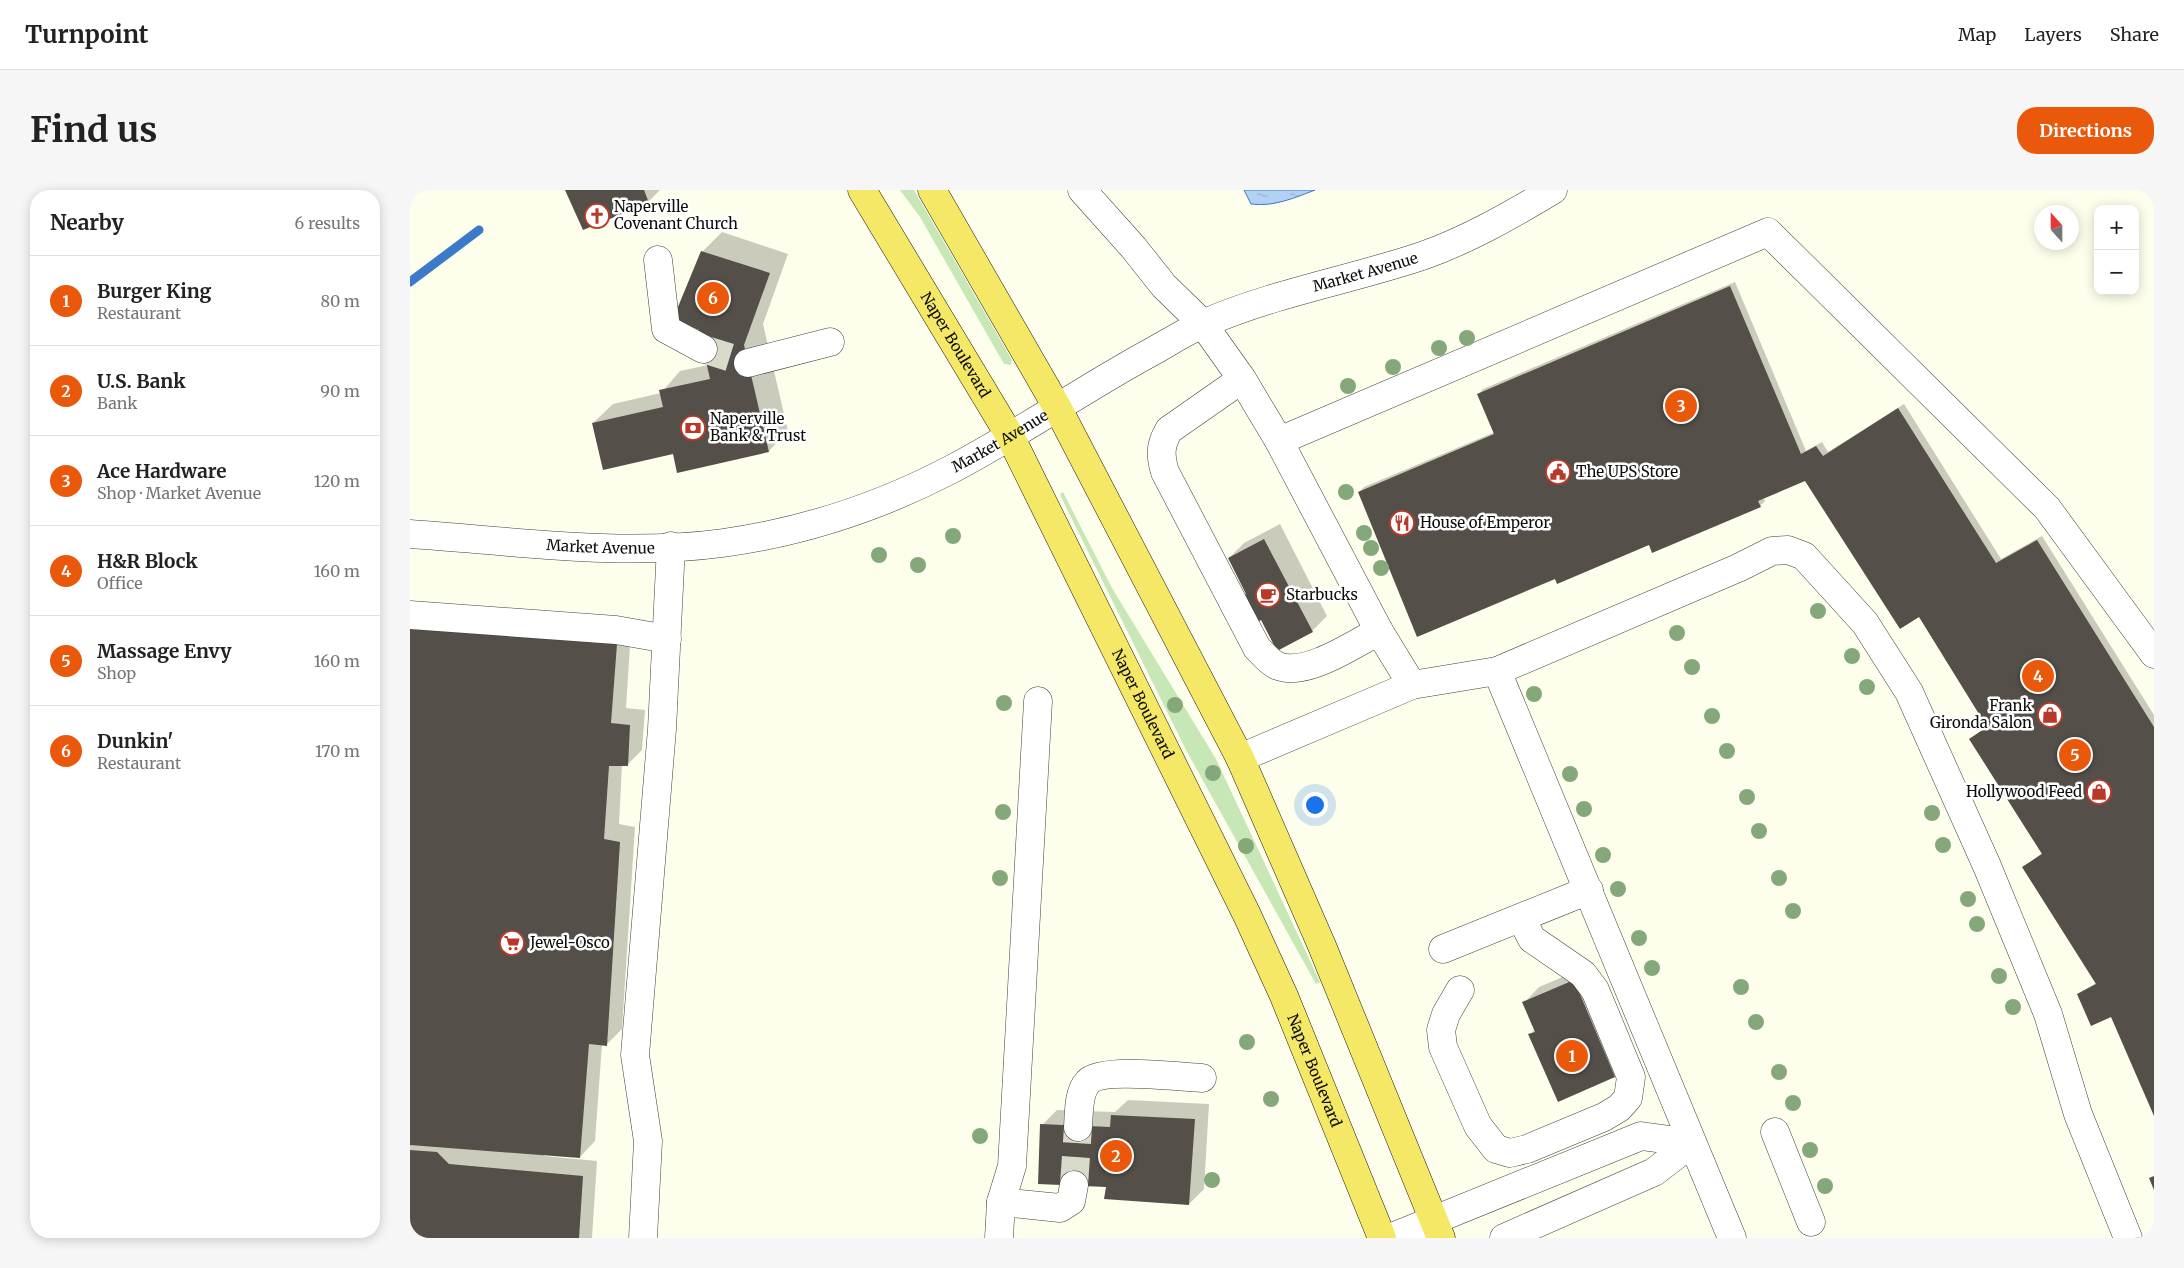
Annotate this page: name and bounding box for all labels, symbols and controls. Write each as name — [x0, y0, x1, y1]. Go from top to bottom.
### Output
text: Turnpoint — [25, 19, 148, 50]
text: Map — [1958, 23, 1996, 46]
text: Layers — [2024, 23, 2082, 46]
text: Share — [2110, 23, 2159, 46]
button: Directions — [2017, 107, 2154, 154]
text: Find us — [30, 108, 157, 152]
place label: Naperville Covenant Church — [614, 197, 738, 233]
church icon: Naperville Covenant Church — [584, 203, 610, 229]
north arrow — [2034, 205, 2079, 250]
map controls — [2094, 205, 2139, 295]
button: + — [2094, 205, 2139, 250]
text: Nearby — [50, 209, 124, 236]
text: 6 results — [295, 213, 360, 233]
street label: Market Avenue — [1310, 248, 1420, 296]
button: − — [2094, 250, 2139, 295]
text: Burger King — [97, 279, 211, 303]
pin: 6 — [697, 279, 729, 317]
street label: Naper Boulevard — [917, 289, 995, 401]
text: 1 — [62, 291, 70, 311]
text: 80 m — [321, 291, 360, 311]
text: Restaurant — [97, 303, 181, 323]
text: U.S. Bank — [97, 369, 186, 393]
text: 2 — [61, 381, 71, 401]
text: 90 m — [320, 381, 360, 401]
pin: 3 — [1665, 387, 1697, 425]
text: Bank — [97, 393, 137, 413]
street label: Market Avenue — [948, 405, 1052, 476]
place label: Naperville Bank & Trust — [710, 409, 806, 445]
bank icon: Naperville Bank & Trust — [680, 415, 706, 441]
text: Ace Hardware — [97, 459, 227, 483]
public building icon: The UPS Store — [1545, 459, 1571, 485]
place label: The UPS Store — [1576, 462, 1678, 481]
text: 3 — [61, 471, 71, 491]
text: 120 m — [314, 471, 360, 491]
text: Shop · Market Avenue — [97, 483, 261, 503]
restaurant icon: House of Emperor — [1389, 510, 1415, 536]
place label: House of Emperor — [1420, 513, 1550, 532]
street label: Market Avenue — [546, 535, 655, 558]
text: H&R Block — [97, 549, 198, 573]
text: 4 — [61, 561, 71, 581]
text: 160 m — [314, 561, 360, 581]
text: Office — [97, 573, 143, 593]
cafe icon: Starbucks — [1255, 582, 1281, 608]
place label: Starbucks — [1286, 585, 1358, 604]
text: Massage Envy — [97, 639, 232, 663]
street label: Naper Boulevard — [1108, 646, 1178, 762]
text: 5 — [61, 651, 71, 671]
text: 160 m — [314, 651, 360, 671]
pin: 4 — [2022, 657, 2054, 695]
text: Shop — [97, 663, 136, 683]
place label: Frank Gironda Salon — [1930, 696, 2032, 732]
shop icon: Frank Gironda Salon — [2037, 702, 2063, 728]
text: Dunkin' — [97, 729, 173, 753]
pin: 5 — [2059, 736, 2091, 774]
text: 6 — [61, 741, 71, 761]
text: 170 m — [315, 741, 360, 761]
text: Restaurant — [97, 753, 181, 773]
shop icon: Hollywood Feed — [2086, 779, 2112, 805]
place label: Hollywood Feed — [1966, 782, 2082, 801]
your location — [1302, 792, 1328, 818]
supermarket icon: Jewel-Osco — [499, 930, 525, 956]
place label: Jewel-Osco — [529, 933, 610, 952]
street label: Naper Boulevard — [1283, 1011, 1346, 1130]
pin: 1 — [1556, 1037, 1588, 1075]
pin: 2 — [1100, 1137, 1132, 1175]

